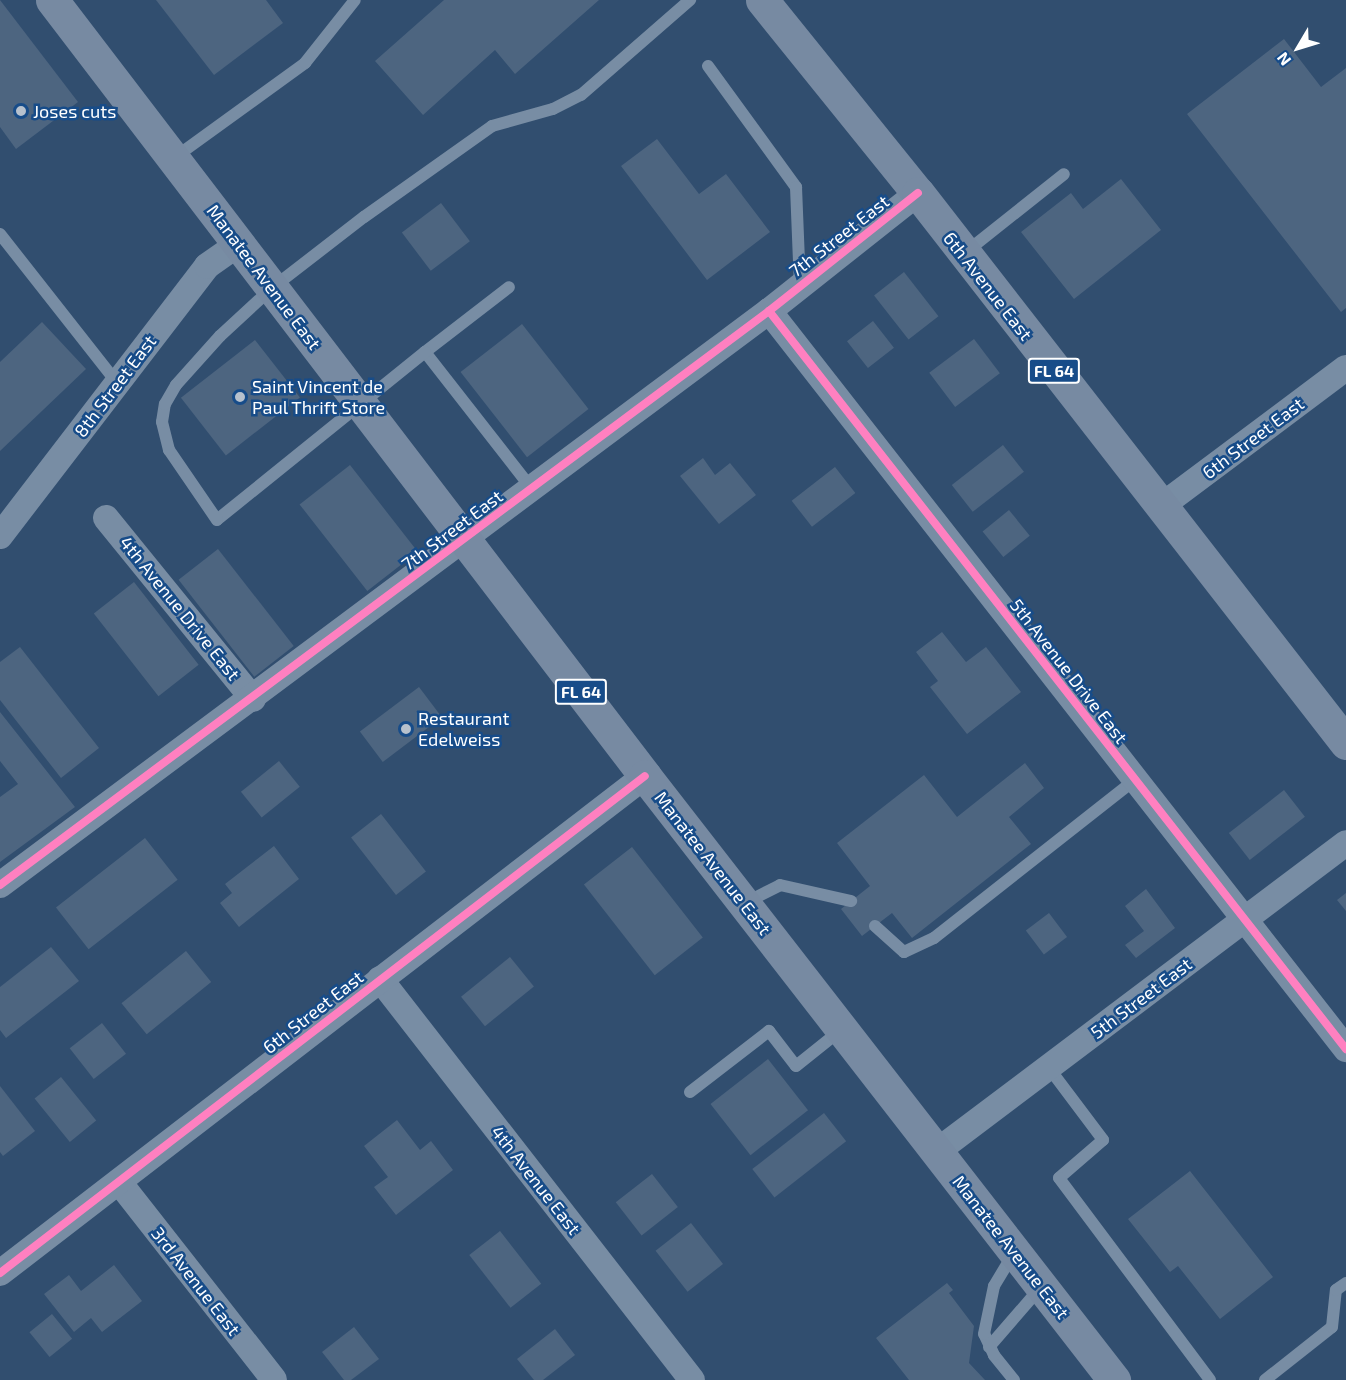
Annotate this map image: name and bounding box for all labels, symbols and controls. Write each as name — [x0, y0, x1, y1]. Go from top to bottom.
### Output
north arrow — [1268, 18, 1328, 78]
text: N — [1272, 49, 1294, 70]
place label: Joses cuts — [33, 100, 116, 122]
marker: Joses cuts — [14, 104, 28, 118]
street label: 7th Street East — [785, 190, 893, 282]
street label: Manatee Avenue East — [202, 200, 326, 354]
street label: 6th Avenue East — [939, 227, 1037, 345]
street label: 8th Street East — [70, 331, 160, 441]
road number: FL 64 — [1027, 358, 1081, 384]
place label: Saint Vincent de Paul Thrift Store — [252, 376, 386, 418]
marker: Saint Vincent de Paul Thrift Store — [233, 390, 247, 404]
street label: 6th Street East — [1198, 393, 1308, 483]
street label: 7th Street East — [397, 485, 507, 575]
street label: 4th Avenue Drive East — [115, 531, 245, 685]
street label: 5th Avenue Drive East — [1006, 594, 1132, 748]
road number: FL 64 — [554, 679, 608, 705]
place label: Restaurant Edelweiss — [418, 708, 509, 750]
marker: Restaurant Edelweiss — [399, 722, 413, 736]
street label: Manatee Avenue East — [650, 787, 776, 939]
street label: 5th Street East — [1086, 953, 1196, 1043]
street label: 6th Street East — [258, 966, 368, 1058]
street label: 4th Avenue East — [487, 1121, 585, 1239]
street label: Manatee Avenue East — [948, 1171, 1074, 1323]
street label: 3rd Avenue East — [147, 1222, 245, 1340]

